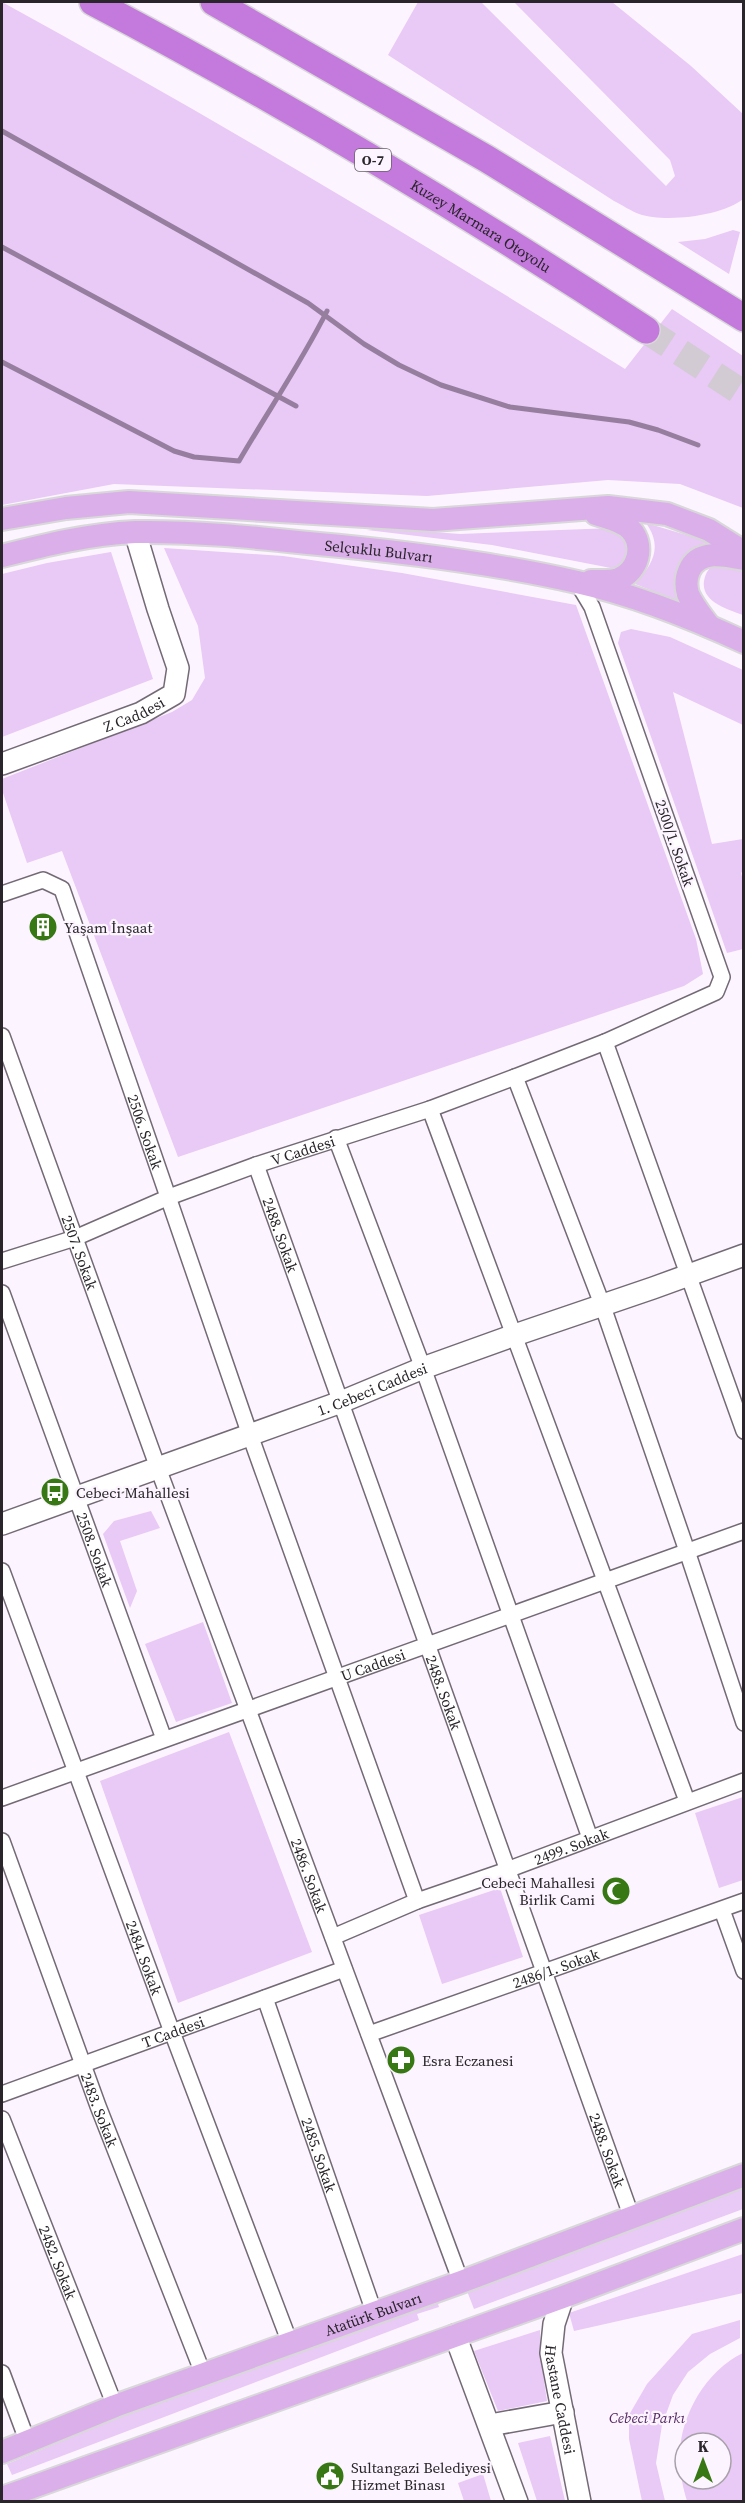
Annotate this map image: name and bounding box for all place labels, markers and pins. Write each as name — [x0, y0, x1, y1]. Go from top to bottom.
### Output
building icon: Yaşam İnşaat — [27, 911, 59, 943]
place label: Yaşam İnşaat — [64, 917, 152, 938]
bus stop icon: Cebeci Mahallesi — [39, 1476, 71, 1508]
place label: Cebeci Mahallesi — [76, 1482, 190, 1503]
place label: Cebeci Mahallesi Birlik Cami — [481, 1872, 595, 1910]
mosque icon: Cebeci Mahallesi Birlik Cami — [600, 1875, 632, 1907]
pharmacy icon: Esra Eczanesi — [385, 2044, 417, 2076]
place label: Esra Eczanesi — [422, 2050, 513, 2071]
place label: Sultangazi Belediyesi Hizmet Binası — [351, 2457, 491, 2495]
public building icon: Sultangazi Belediyesi Hizmet Binası — [314, 2460, 346, 2492]

